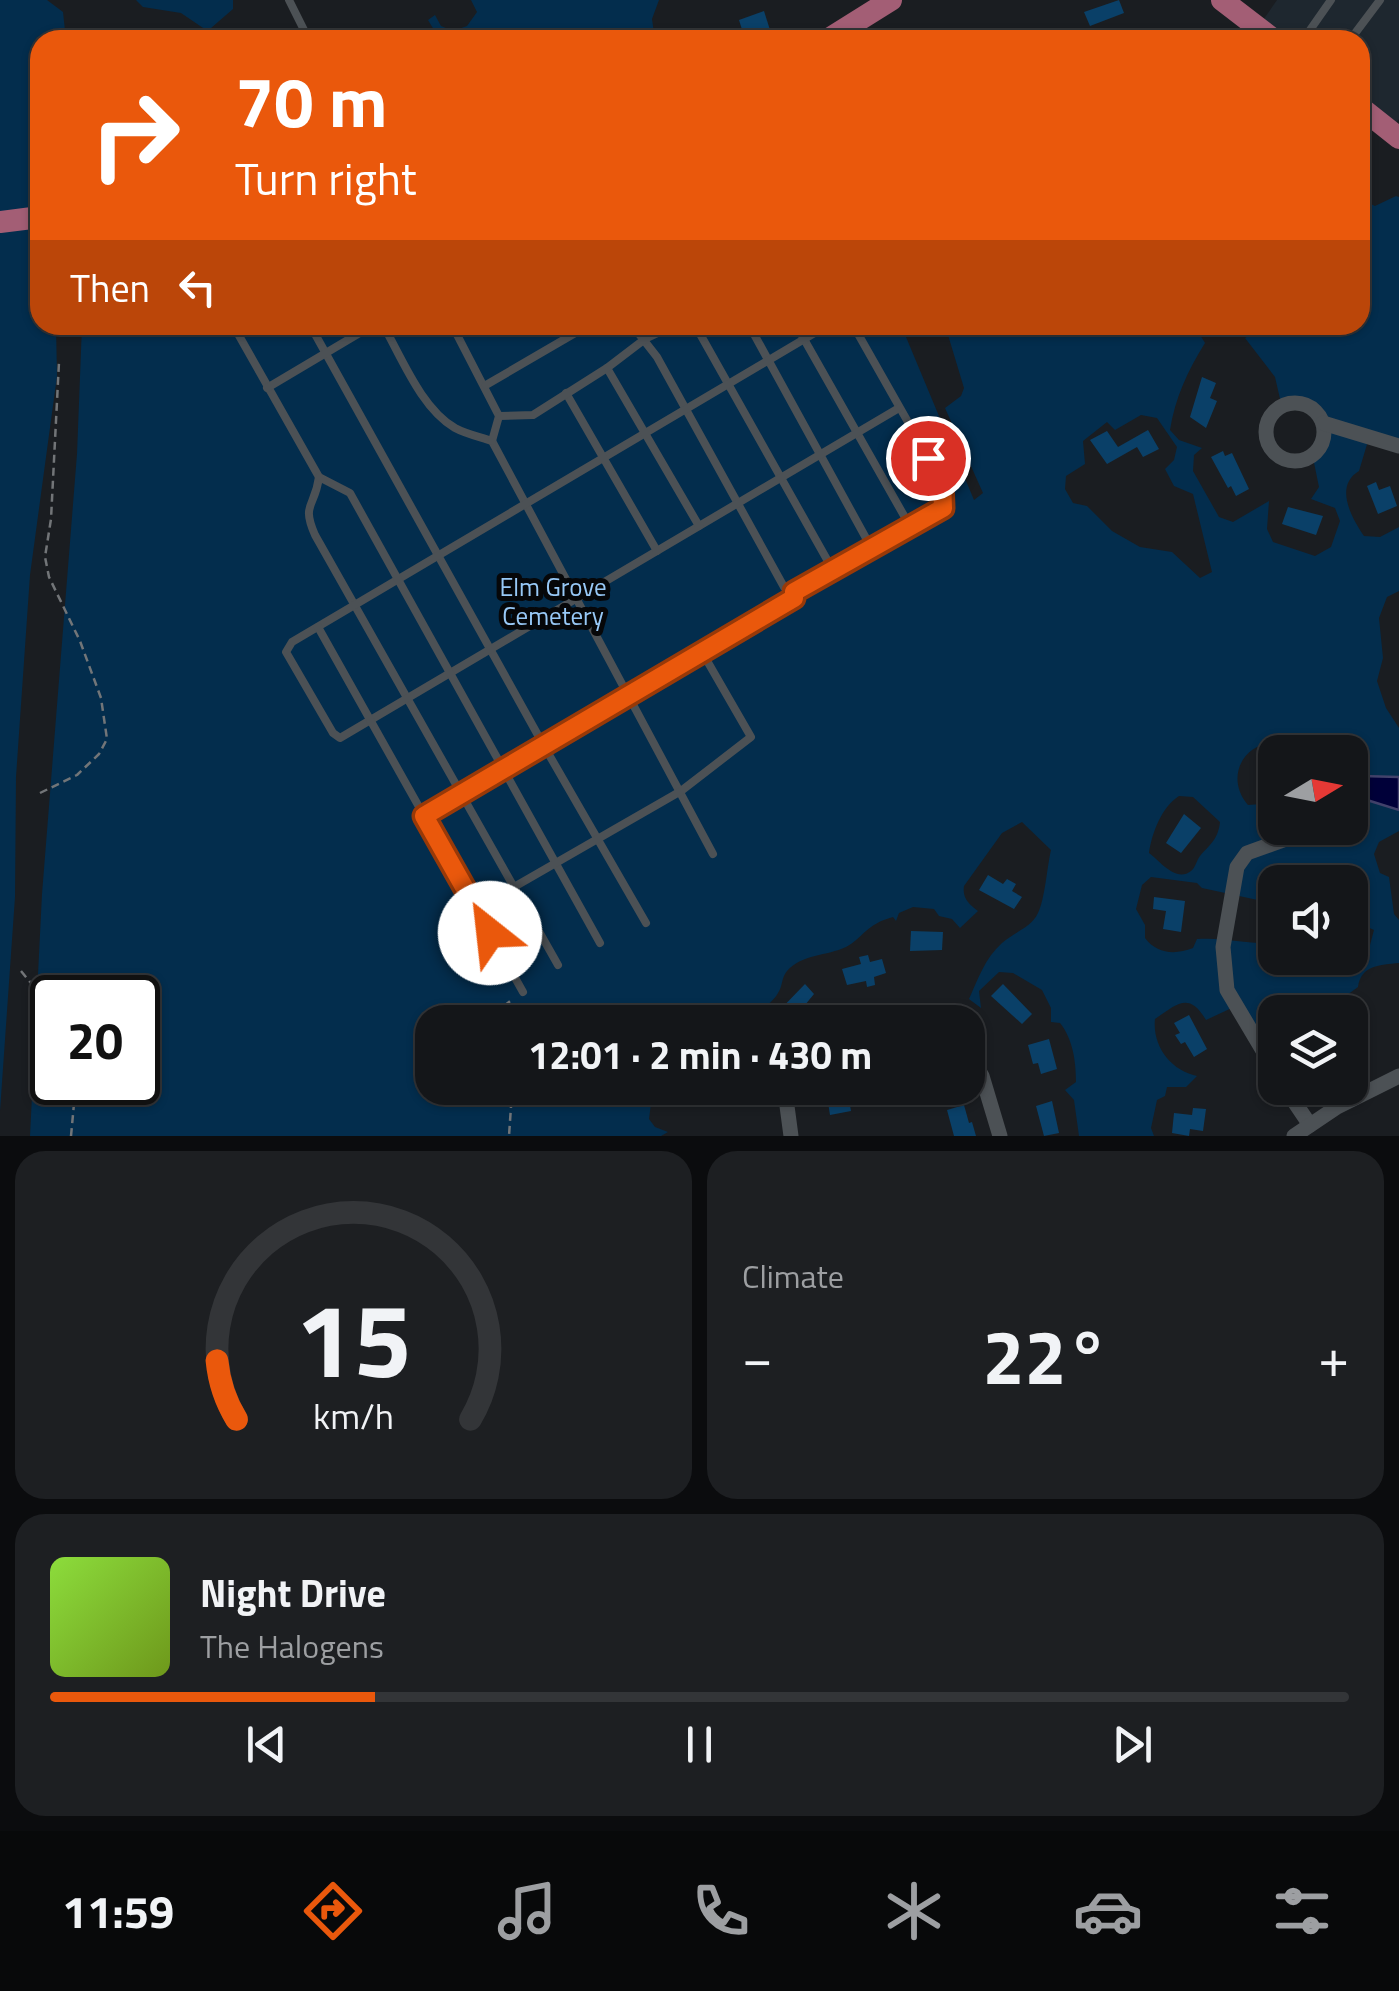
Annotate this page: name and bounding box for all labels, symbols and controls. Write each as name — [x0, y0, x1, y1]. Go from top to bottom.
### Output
text: 70 m — [235, 48, 388, 154]
icon: right — [70, 70, 200, 200]
text: Turn right — [235, 144, 417, 212]
text: Then — [70, 259, 150, 317]
icon: left — [170, 260, 225, 315]
pin — [886, 416, 971, 501]
icon: arrive — [901, 431, 956, 486]
park label: Elm Grove Cemetery — [499, 568, 607, 635]
north arrow — [1258, 735, 1368, 845]
map controls — [1258, 735, 1368, 1105]
button: sound — [1258, 865, 1368, 975]
position arrow — [438, 881, 542, 985]
speed limit sign: 20 — [30, 975, 160, 1105]
button: layers — [1258, 995, 1368, 1105]
text: 12:01 · 2 min · 430 m — [528, 1026, 872, 1084]
text: Climate — [742, 1252, 844, 1300]
text: 15 — [295, 1259, 412, 1417]
text: 22° — [982, 1299, 1109, 1413]
text: − — [742, 1315, 773, 1398]
text: + — [1318, 1315, 1349, 1398]
text: km/h — [313, 1388, 394, 1443]
text: Night Drive — [200, 1564, 386, 1622]
text: The Halogens — [200, 1622, 384, 1670]
icon: previous — [239, 1717, 294, 1772]
icon: pause — [672, 1717, 727, 1772]
icon: next — [1105, 1717, 1160, 1772]
icon: directions — [298, 1876, 368, 1946]
icon: music — [492, 1876, 562, 1946]
icon: phone — [686, 1876, 756, 1946]
icon: climate — [879, 1876, 949, 1946]
icon: car — [1073, 1876, 1143, 1946]
icon: filters — [1267, 1876, 1337, 1946]
text: 11:59 — [62, 1877, 174, 1945]

